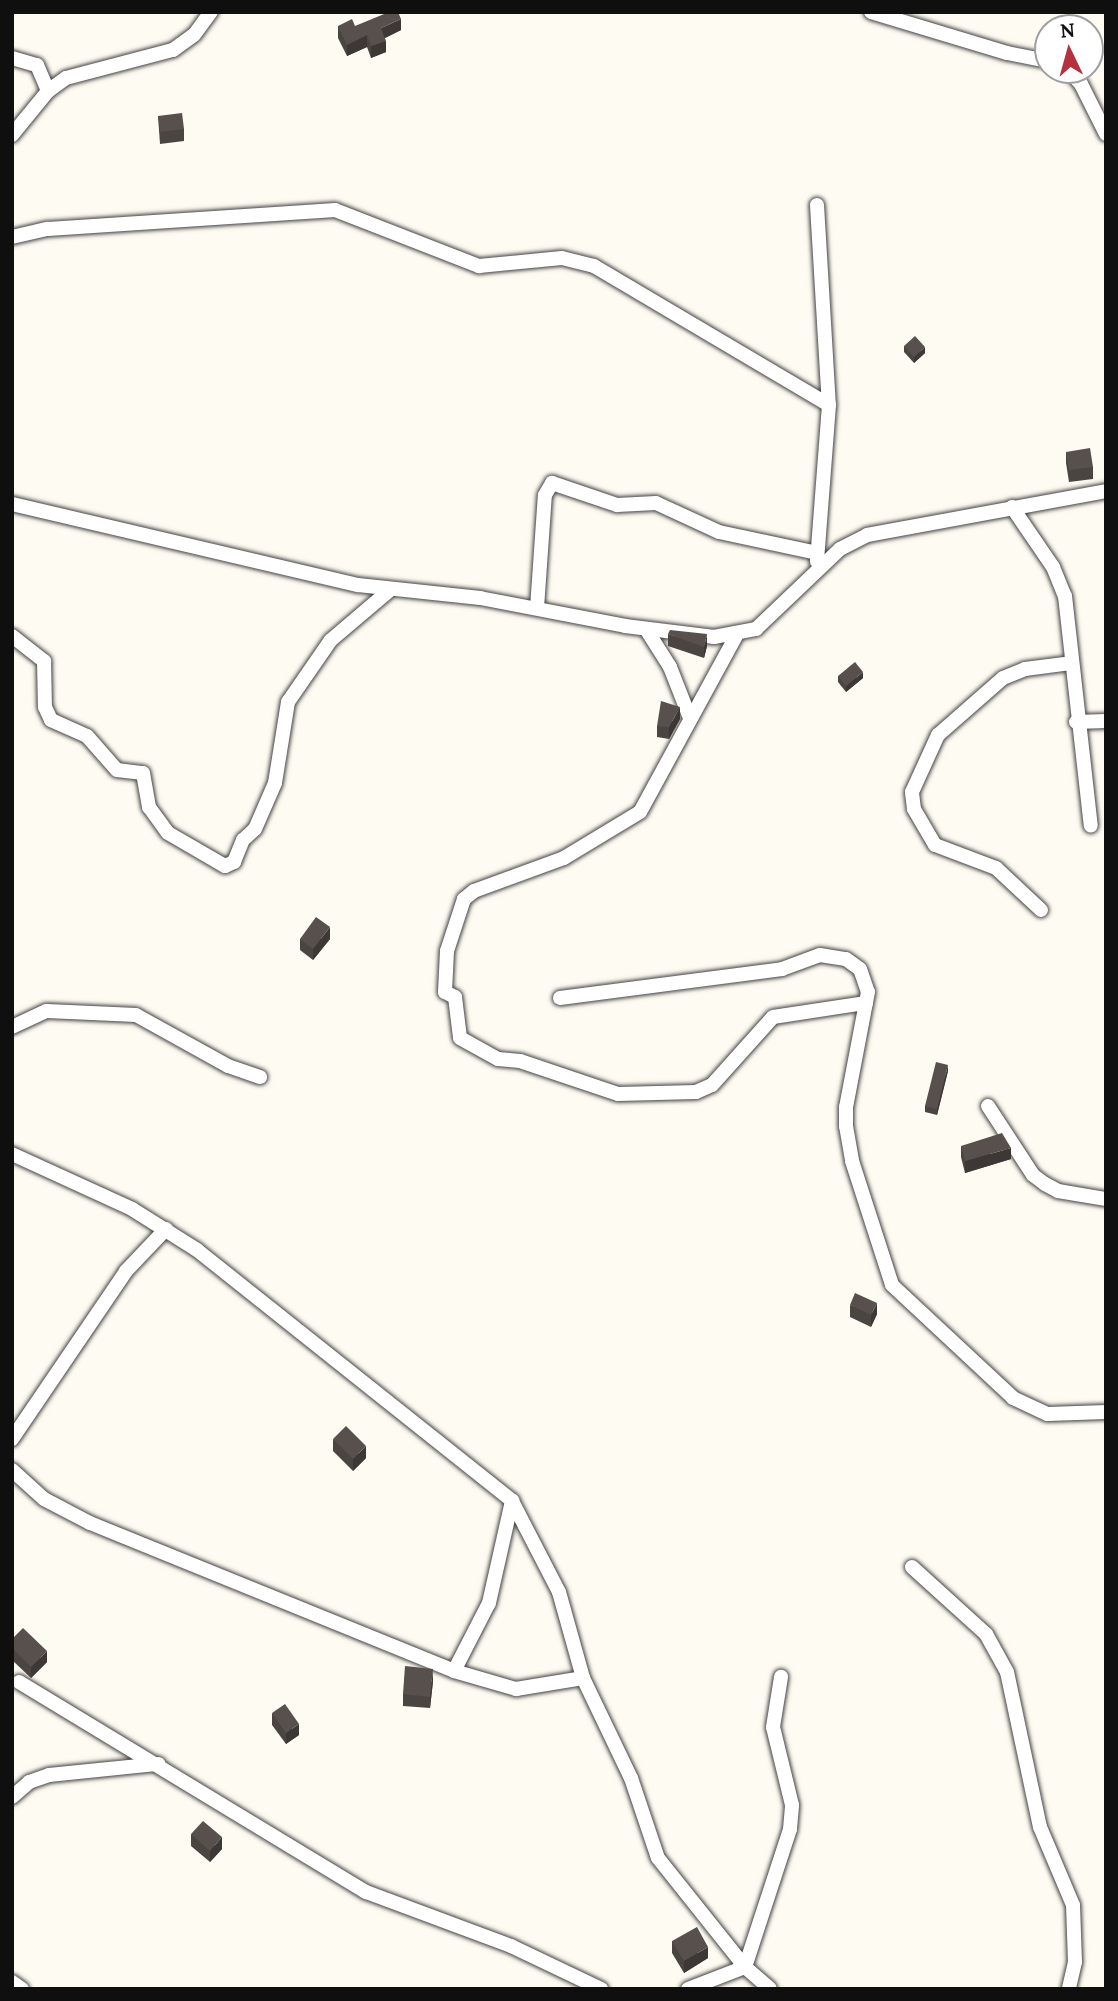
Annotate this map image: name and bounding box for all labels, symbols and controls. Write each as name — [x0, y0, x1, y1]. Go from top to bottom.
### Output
north arrow — [1034, 14, 1104, 84]
text: N — [1059, 17, 1076, 43]

